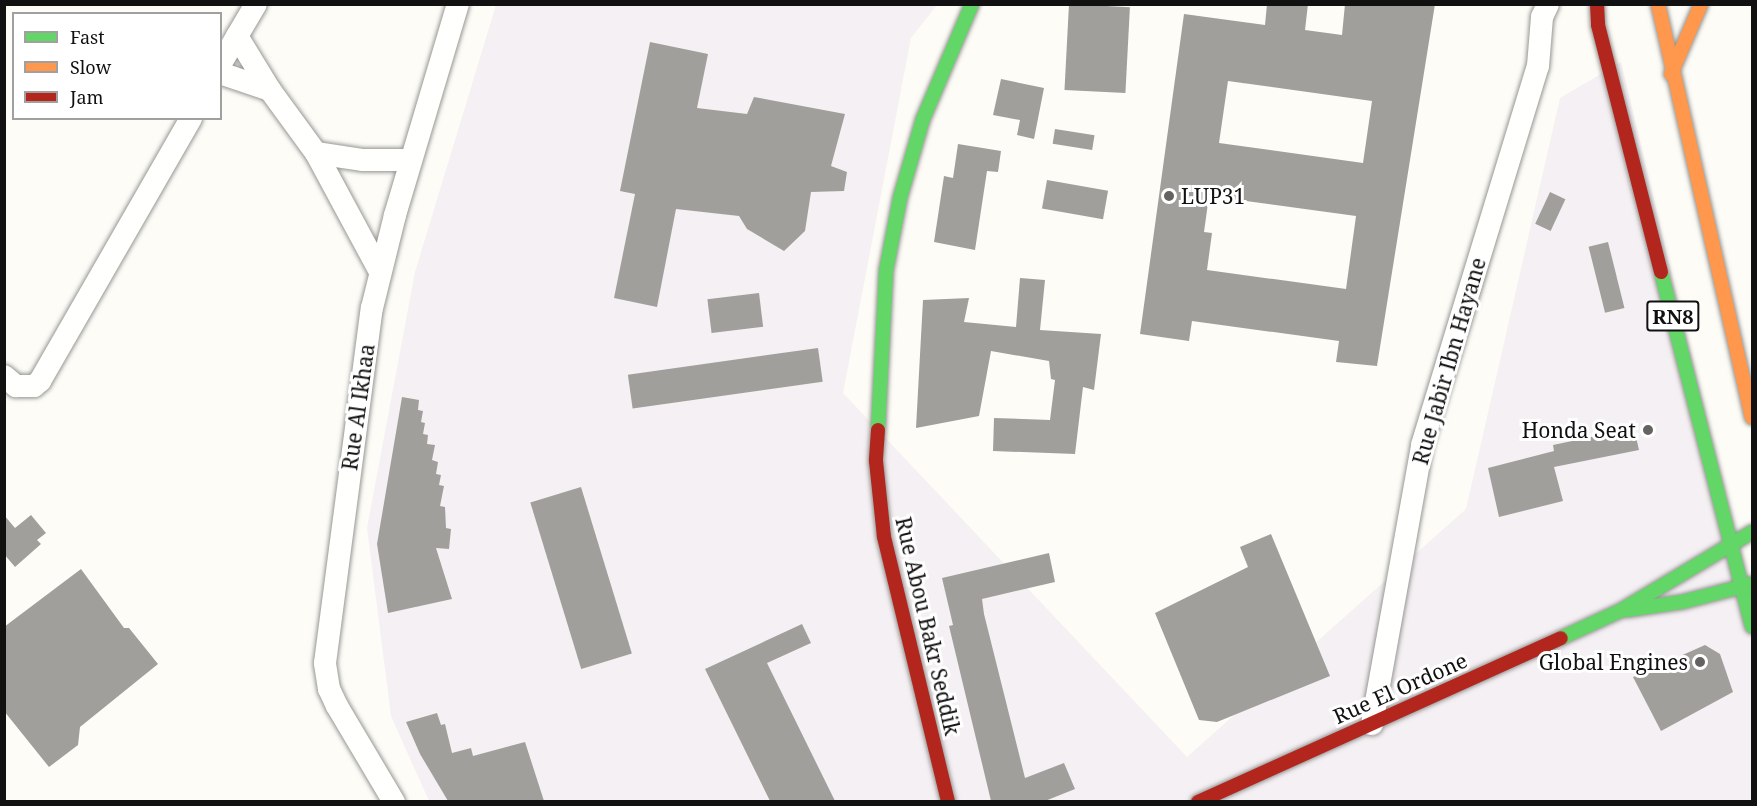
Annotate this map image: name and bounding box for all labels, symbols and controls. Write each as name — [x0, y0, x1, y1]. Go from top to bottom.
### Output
legend — [12, 12, 222, 120]
text: Fast — [70, 25, 105, 49]
text: Slow — [70, 55, 111, 79]
text: Jam — [70, 85, 104, 109]
place label: LUP31 — [1181, 183, 1245, 209]
marker: LUP31 — [1162, 189, 1176, 203]
street label: Rue Jabir Ibn Hayane — [1407, 255, 1491, 467]
road number: RN8 — [1646, 299, 1700, 333]
street label: Rue Al Ikhaa — [337, 342, 379, 472]
place label: Honda Seat — [1522, 417, 1636, 443]
marker: Honda Seat — [1641, 423, 1655, 437]
street label: Rue Abou Bakr Seddik — [891, 514, 965, 738]
street label: Rue El Ordone — [1329, 647, 1471, 729]
place label: Global Engines — [1539, 649, 1688, 675]
marker: Global Engines — [1693, 655, 1707, 669]

